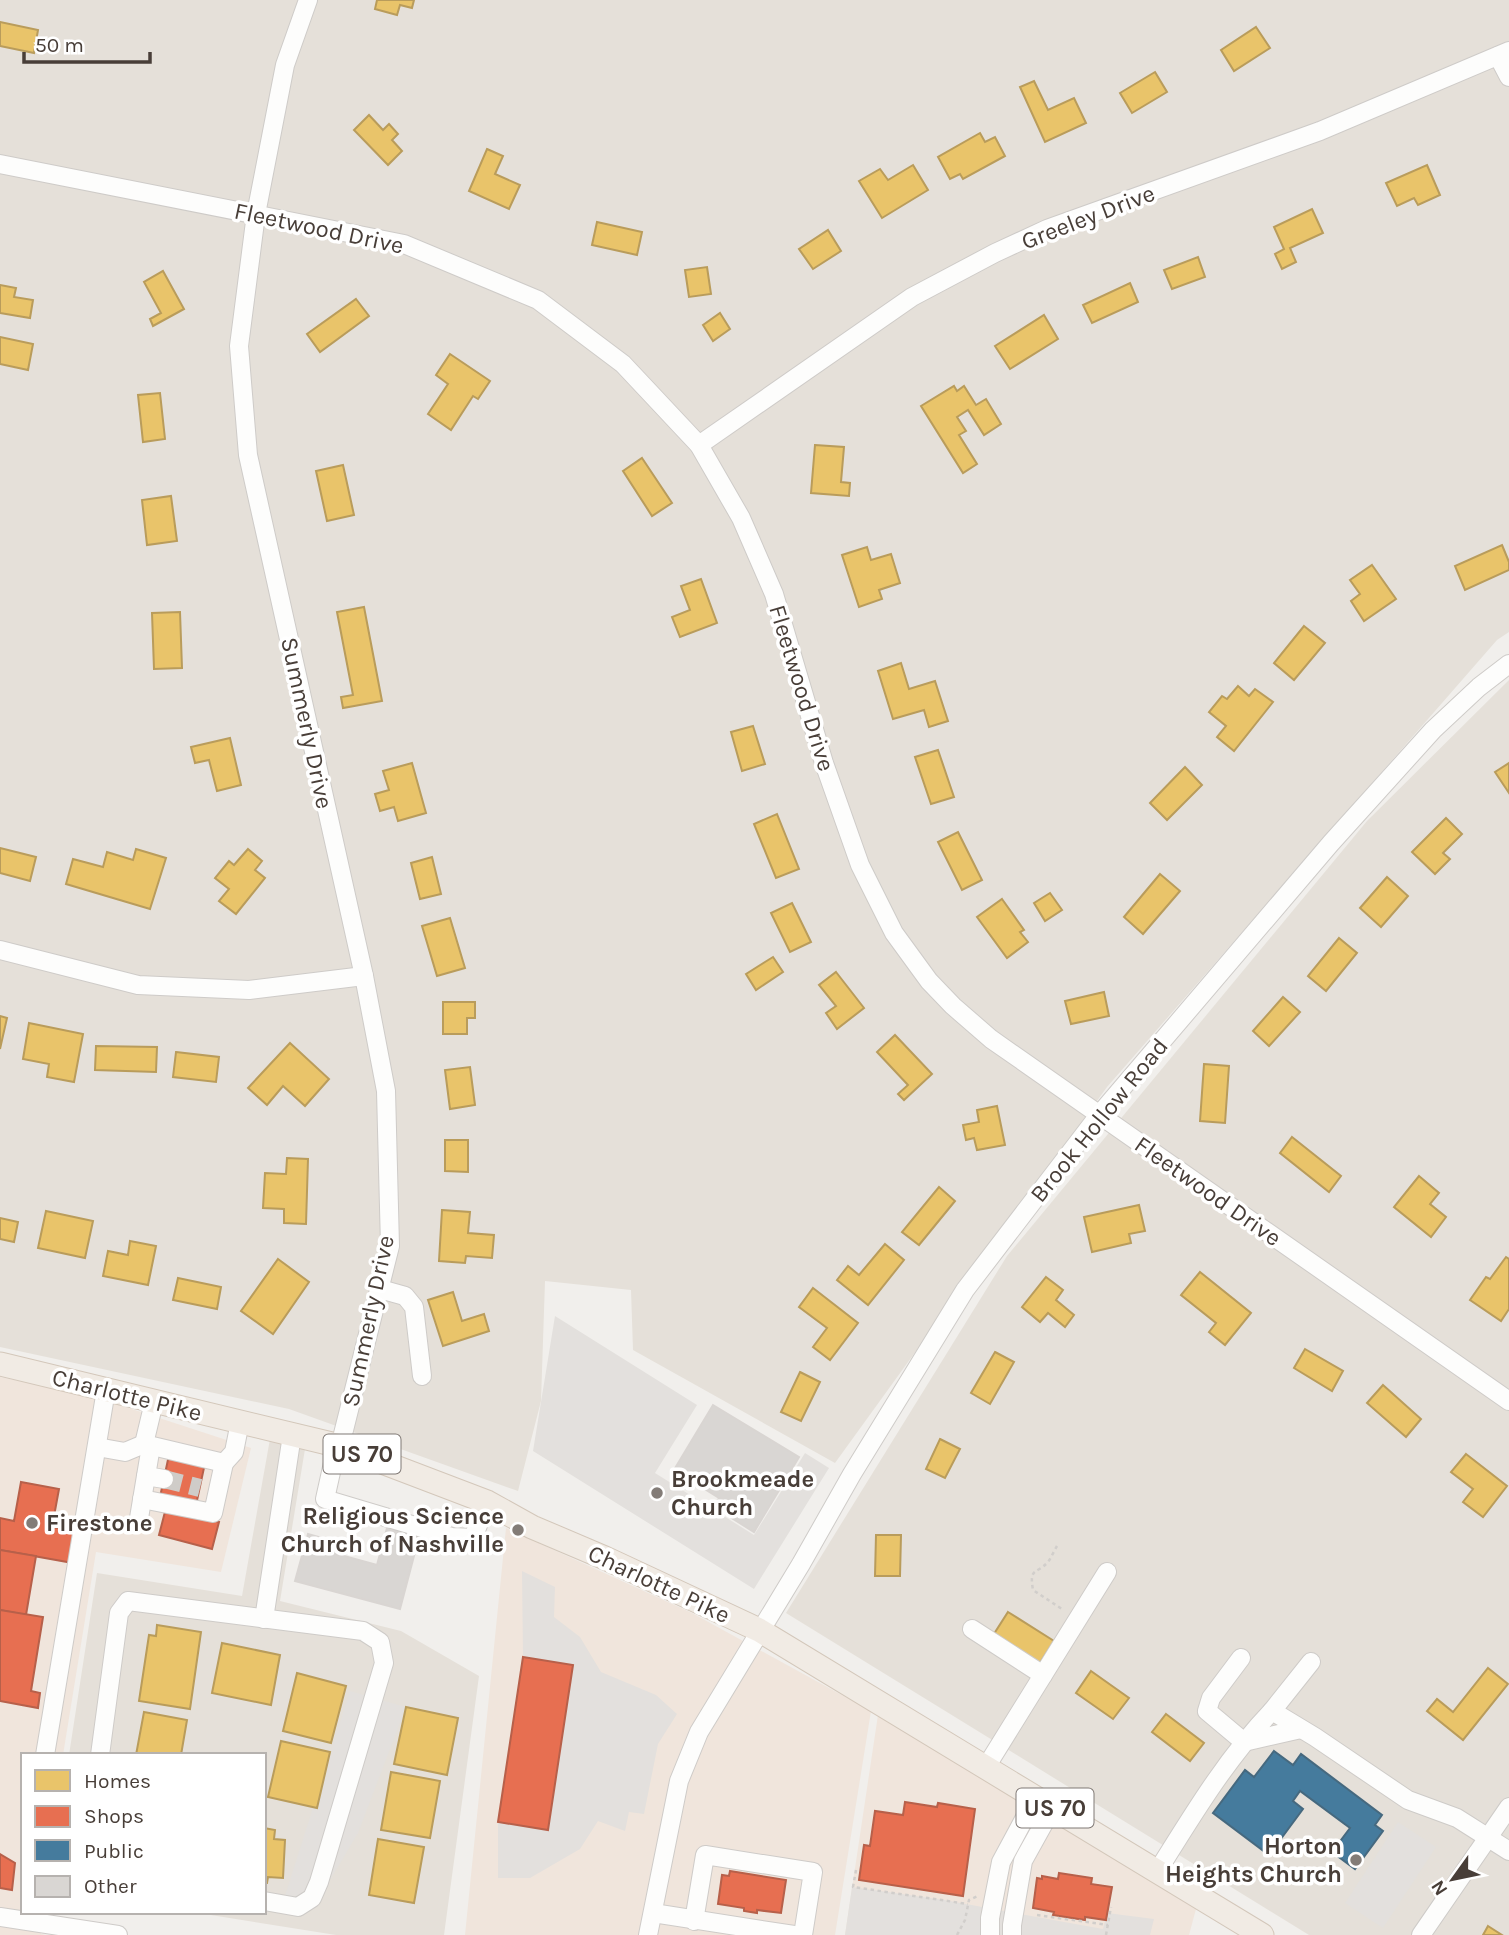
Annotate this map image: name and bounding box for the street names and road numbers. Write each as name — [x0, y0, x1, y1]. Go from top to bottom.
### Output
street label: Greeley Drive — [1017, 179, 1159, 255]
street label: Fleetwood Drive — [232, 196, 406, 260]
street label: Fleetwood Drive — [763, 601, 841, 775]
street label: Summerly Drive — [275, 635, 339, 811]
street label: Brook Hollow Road — [1024, 1032, 1174, 1208]
street label: Fleetwood Drive — [1129, 1130, 1287, 1252]
street label: Summerly Drive — [336, 1233, 400, 1409]
street label: Charlotte Pike — [49, 1363, 205, 1427]
road number: US 70 — [324, 1434, 400, 1474]
street label: Charlotte Pike — [584, 1539, 734, 1629]
road number: US 70 — [1016, 1788, 1094, 1828]

